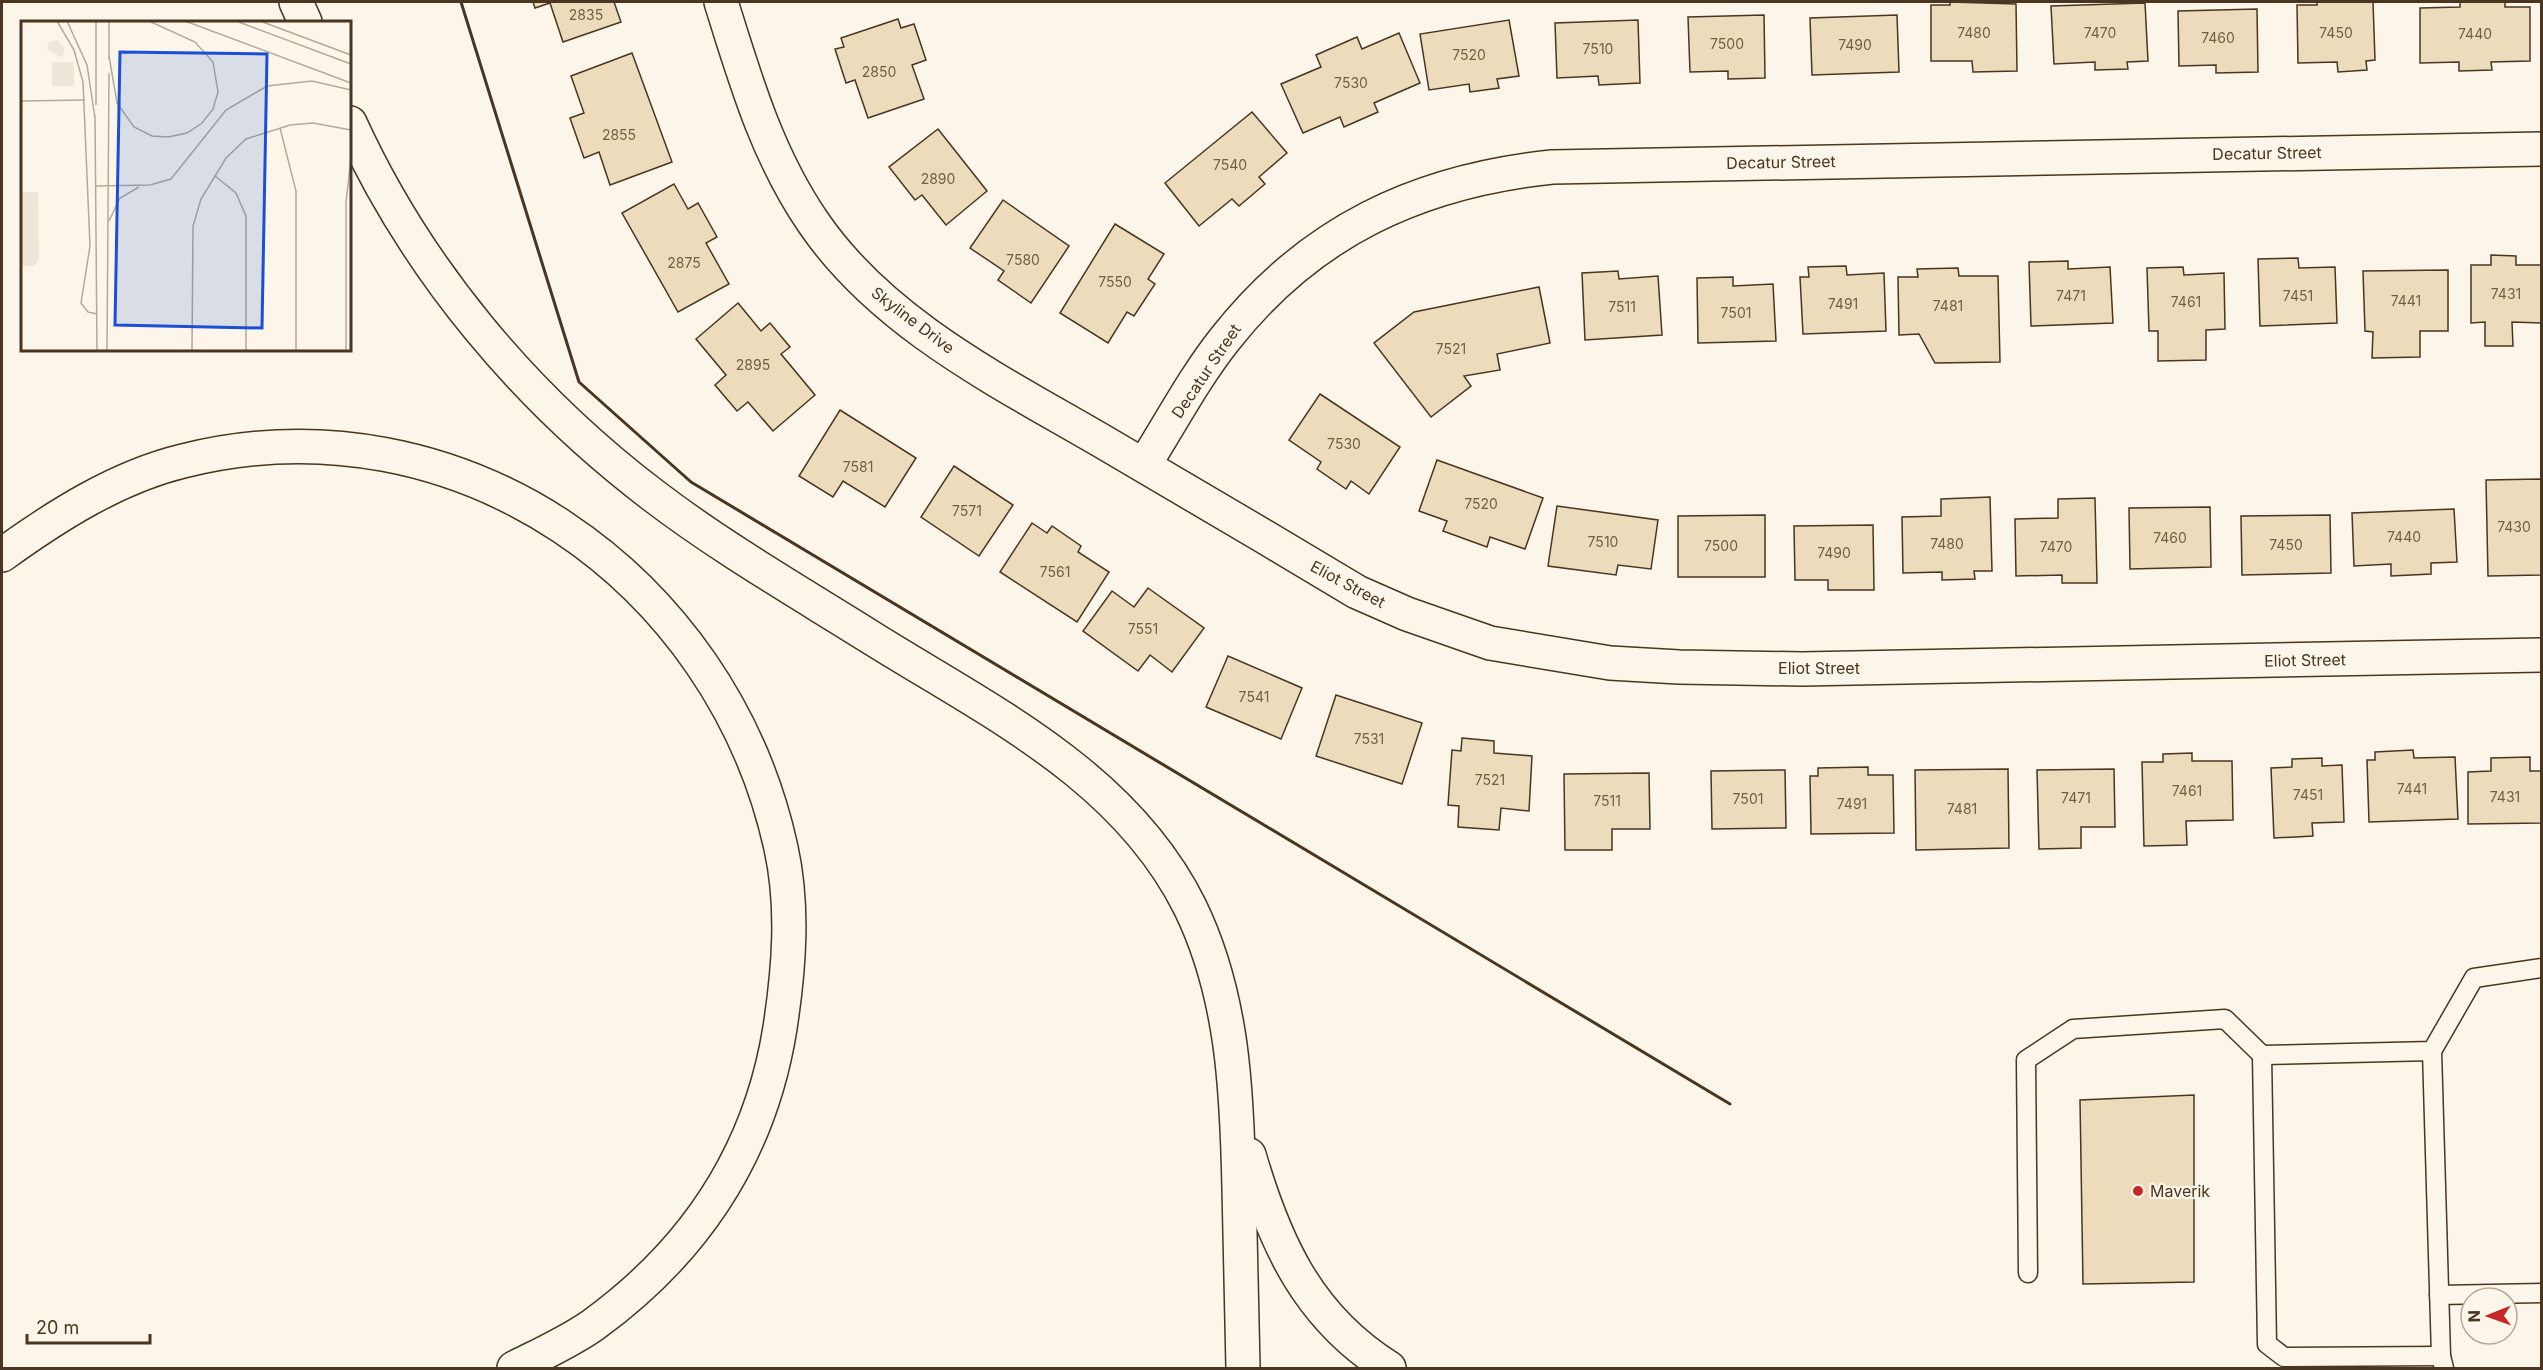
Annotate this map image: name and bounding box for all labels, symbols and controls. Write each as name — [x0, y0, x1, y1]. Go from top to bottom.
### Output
house number: 2835 — [569, 6, 603, 23]
inset map — [21, 21, 351, 351]
house number: 7480 — [1957, 24, 1991, 41]
house number: 7470 — [2084, 24, 2116, 41]
house number: 7450 — [2319, 24, 2353, 41]
house number: 7440 — [2458, 25, 2492, 42]
house number: 7460 — [2201, 29, 2235, 46]
house number: 7500 — [1710, 35, 1744, 52]
house number: 7490 — [1838, 36, 1872, 53]
house number: 7510 — [1583, 40, 1613, 57]
house number: 7520 — [1452, 46, 1486, 63]
house number: 2850 — [862, 63, 896, 80]
house number: 7530 — [1334, 74, 1368, 91]
house number: 2855 — [602, 126, 636, 143]
street label: Decatur Street — [2212, 142, 2322, 164]
street label: Decatur Street — [1726, 151, 1836, 173]
house number: 7540 — [1213, 156, 1247, 173]
house number: 2890 — [921, 170, 955, 187]
house number: 7580 — [1006, 251, 1040, 268]
house number: 2875 — [667, 254, 701, 271]
house number: 7550 — [1098, 273, 1132, 290]
street label: Skyline Drive — [868, 282, 958, 358]
house number: 7431 — [2491, 285, 2521, 302]
house number: 7471 — [2056, 287, 2086, 304]
house number: 7451 — [2283, 287, 2313, 304]
house number: 7441 — [2391, 292, 2421, 309]
house number: 7461 — [2171, 293, 2201, 310]
house number: 7491 — [1828, 295, 1858, 312]
house number: 7481 — [1933, 297, 1963, 314]
house number: 7511 — [1608, 298, 1636, 315]
house number: 7501 — [1721, 304, 1751, 321]
street label: Decatur Street — [1167, 320, 1245, 422]
house number: 7521 — [1436, 340, 1466, 357]
house number: 2895 — [736, 356, 770, 373]
house number: 7530 — [1327, 435, 1361, 452]
house number: 7581 — [843, 458, 873, 475]
house number: 7520 — [1464, 495, 1498, 512]
house number: 7571 — [952, 502, 982, 519]
house number: 7430 — [2497, 518, 2531, 535]
house number: 7440 — [2387, 528, 2421, 545]
house number: 7460 — [2153, 529, 2187, 546]
house number: 7510 — [1588, 533, 1618, 550]
house number: 7480 — [1930, 535, 1964, 552]
house number: 7450 — [2269, 536, 2303, 553]
house number: 7500 — [1704, 537, 1738, 554]
house number: 7470 — [2040, 538, 2072, 555]
house number: 7490 — [1817, 544, 1851, 561]
street label: Eliot Street — [1307, 556, 1389, 612]
house number: 7561 — [1040, 563, 1070, 580]
house number: 7551 — [1128, 620, 1158, 637]
street label: Eliot Street — [2264, 649, 2346, 671]
street label: Eliot Street — [1778, 658, 1860, 678]
house number: 7541 — [1239, 688, 1269, 705]
house number: 7531 — [1354, 730, 1384, 747]
house number: 7521 — [1475, 771, 1505, 788]
house number: 7441 — [2397, 780, 2427, 797]
house number: 7461 — [2172, 782, 2202, 799]
house number: 7451 — [2293, 786, 2323, 803]
house number: 7431 — [2490, 788, 2520, 805]
house number: 7471 — [2061, 789, 2091, 806]
house number: 7501 — [1733, 790, 1763, 807]
house number: 7511 — [1593, 792, 1621, 809]
house number: 7491 — [1837, 795, 1867, 812]
house number: 7481 — [1947, 800, 1977, 817]
place label: Maverik — [2150, 1181, 2210, 1201]
marker: Maverik — [2131, 1184, 2145, 1198]
north arrow — [2459, 1286, 2519, 1346]
scale bar — [27, 1307, 150, 1345]
text: N — [2464, 1310, 2484, 1323]
text: 20 m — [36, 1317, 79, 1338]

